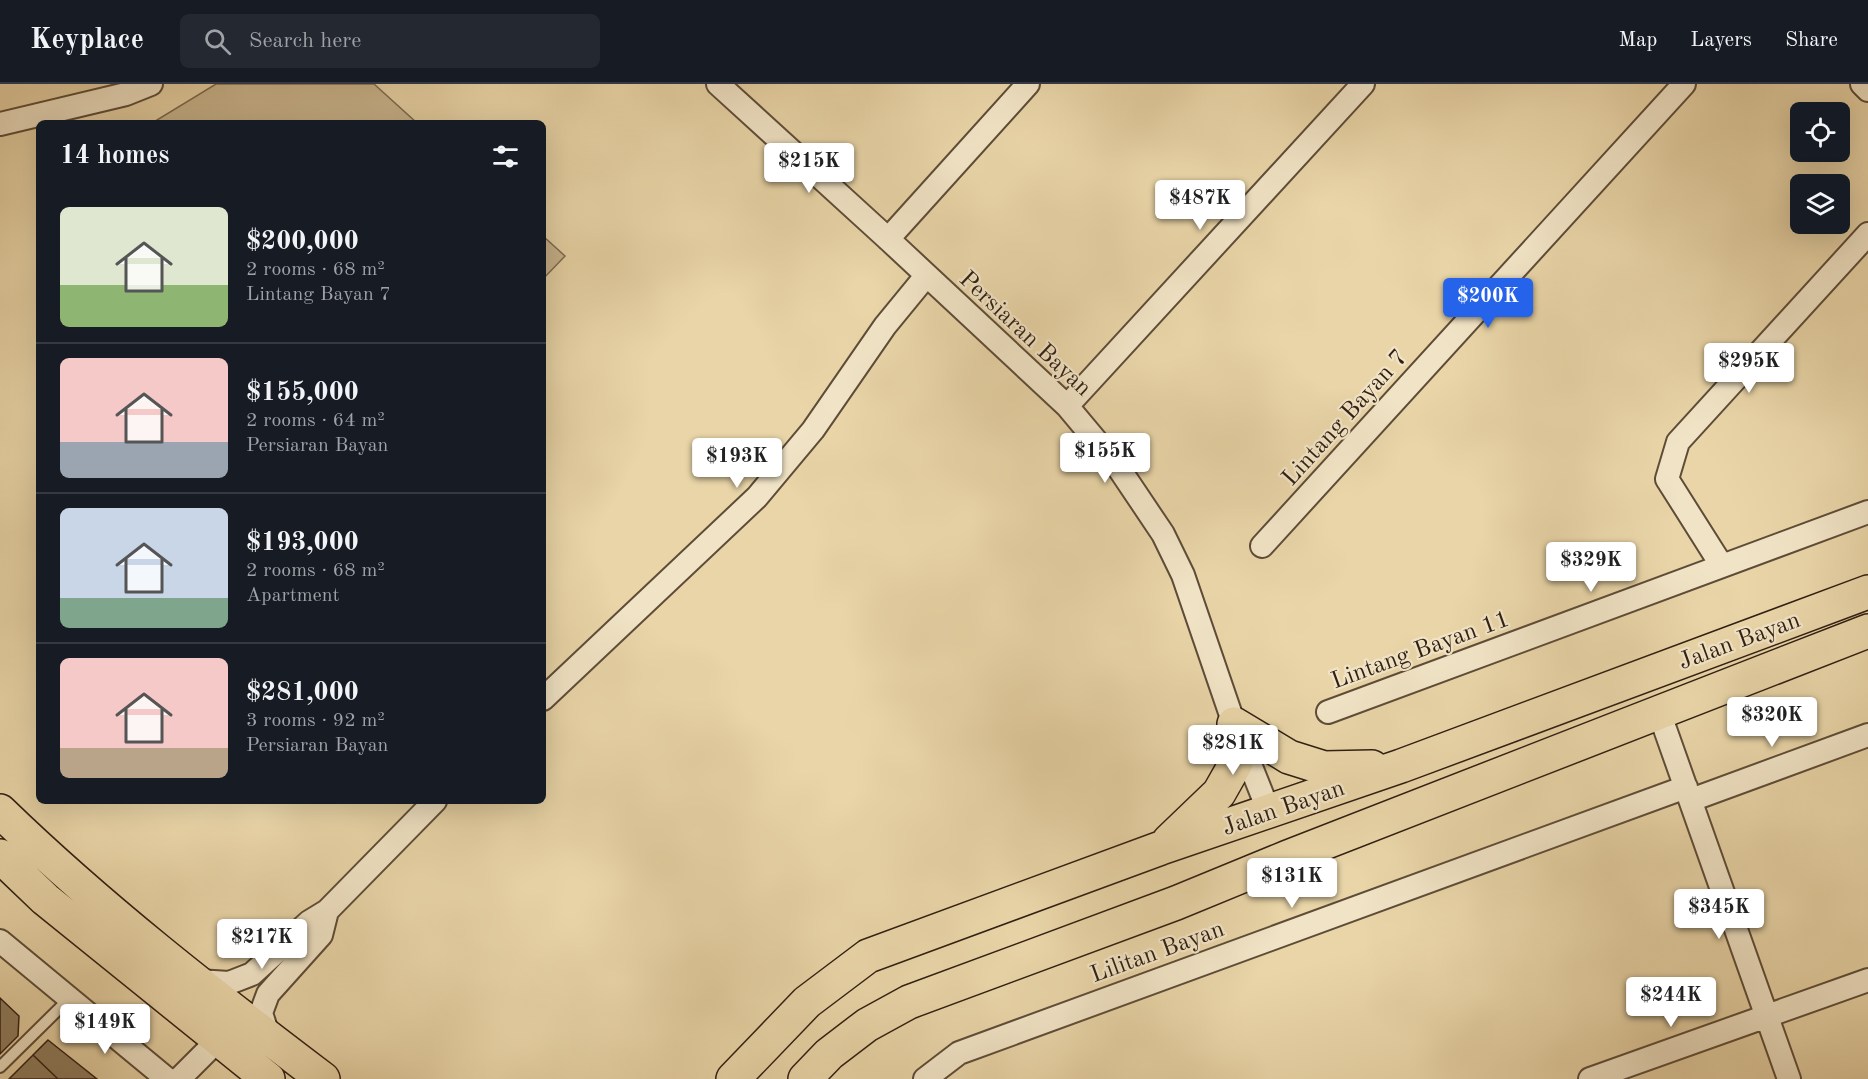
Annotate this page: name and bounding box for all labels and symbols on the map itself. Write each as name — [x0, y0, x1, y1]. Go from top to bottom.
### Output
pin: $215K — [767, 143, 851, 194]
pin: $487K — [1158, 180, 1242, 231]
street label: Persiaran Bayan — [954, 267, 1095, 402]
pin: $200K — [1446, 278, 1530, 329]
pin: $295K — [1707, 343, 1791, 394]
street label: Lintang Bayan 7 — [1278, 346, 1413, 491]
pin: $155K — [1063, 433, 1147, 484]
pin: $193K — [695, 438, 779, 489]
pin: $329K — [1549, 542, 1633, 593]
street label: Lintang Bayan 11 — [1328, 607, 1513, 694]
street label: Jalan Bayan — [1676, 609, 1804, 675]
pin: $320K — [1730, 697, 1814, 748]
pin: $281K — [1191, 725, 1275, 776]
street label: Jalan Bayan — [1219, 777, 1348, 841]
pin: $131K — [1250, 858, 1334, 909]
pin: $345K — [1677, 889, 1761, 940]
street label: Lilitan Bayan — [1088, 918, 1228, 988]
pin: $217K — [220, 919, 304, 970]
pin: $244K — [1629, 977, 1713, 1028]
pin: $149K — [63, 1004, 147, 1055]

